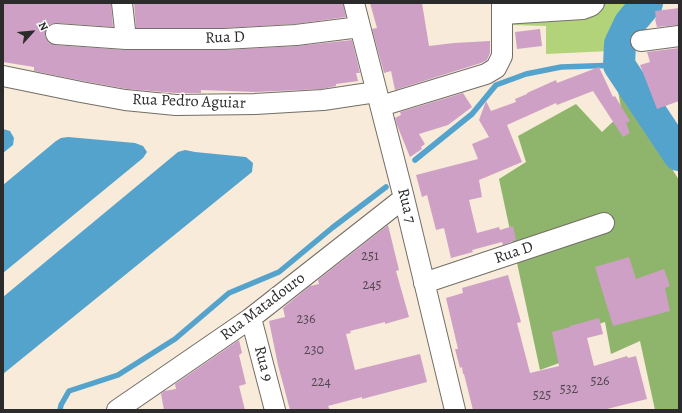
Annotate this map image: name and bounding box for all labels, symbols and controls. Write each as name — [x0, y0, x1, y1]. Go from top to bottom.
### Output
north arrow — [12, 12, 52, 52]
text: N — [35, 19, 52, 33]
street label: Rua D — [205, 28, 245, 48]
street label: Rua Pedro Aguiar — [132, 90, 246, 114]
street label: Rua 7 — [392, 187, 420, 225]
street label: Rua D — [492, 237, 536, 269]
house number: 251 — [361, 249, 379, 265]
street label: Rua Matadouro — [217, 269, 309, 345]
house number: 245 — [362, 278, 382, 294]
house number: 236 — [297, 312, 315, 328]
house number: 230 — [304, 343, 324, 359]
street label: Rua 9 — [249, 344, 277, 384]
house number: 526 — [590, 374, 610, 390]
house number: 224 — [311, 375, 331, 391]
house number: 532 — [560, 382, 578, 398]
house number: 525 — [533, 388, 551, 404]

